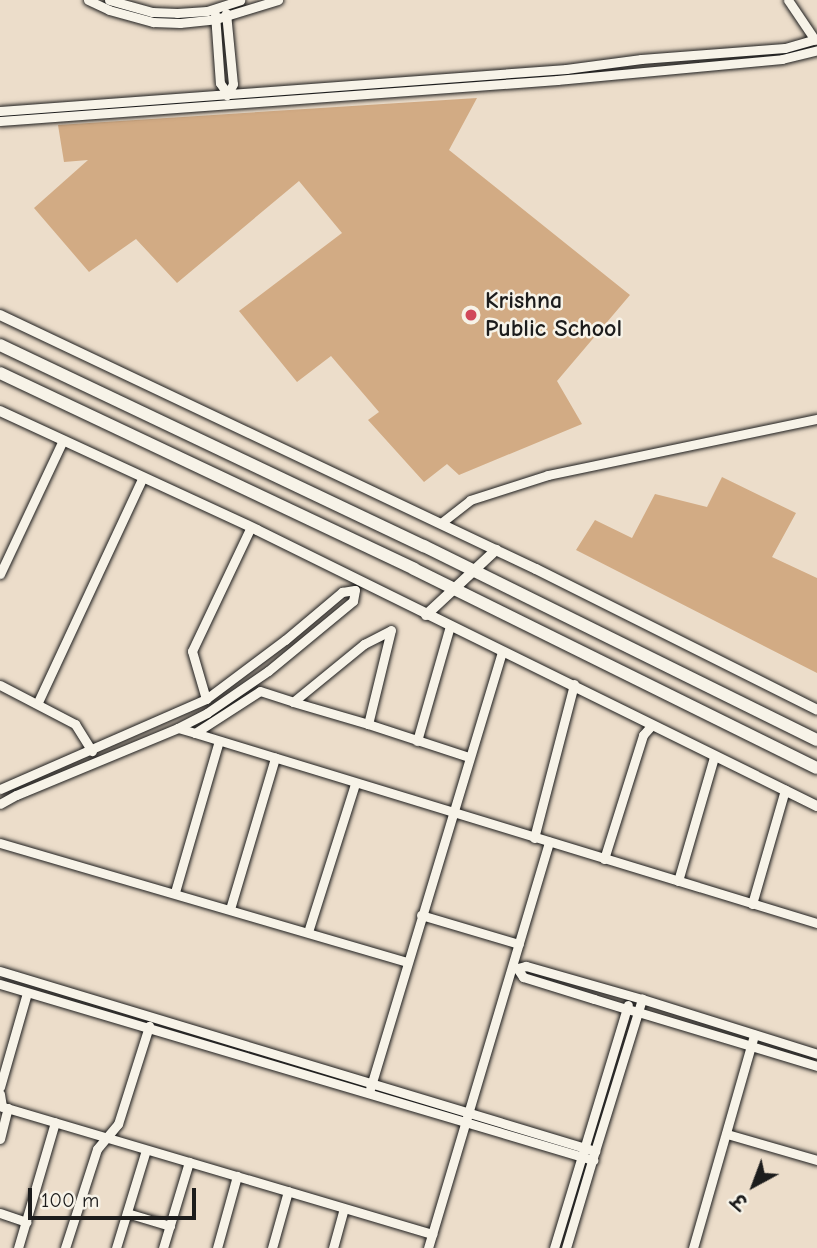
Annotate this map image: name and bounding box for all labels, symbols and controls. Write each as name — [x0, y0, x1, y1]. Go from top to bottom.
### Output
place label: Krishna Public School — [485, 287, 622, 343]
marker: Krishna Public School — [463, 307, 479, 323]
north arrow — [719, 1150, 789, 1220]
scale bar — [32, 1174, 200, 1218]
text: 100 m — [41, 1188, 99, 1212]
text: उ — [728, 1188, 752, 1213]

